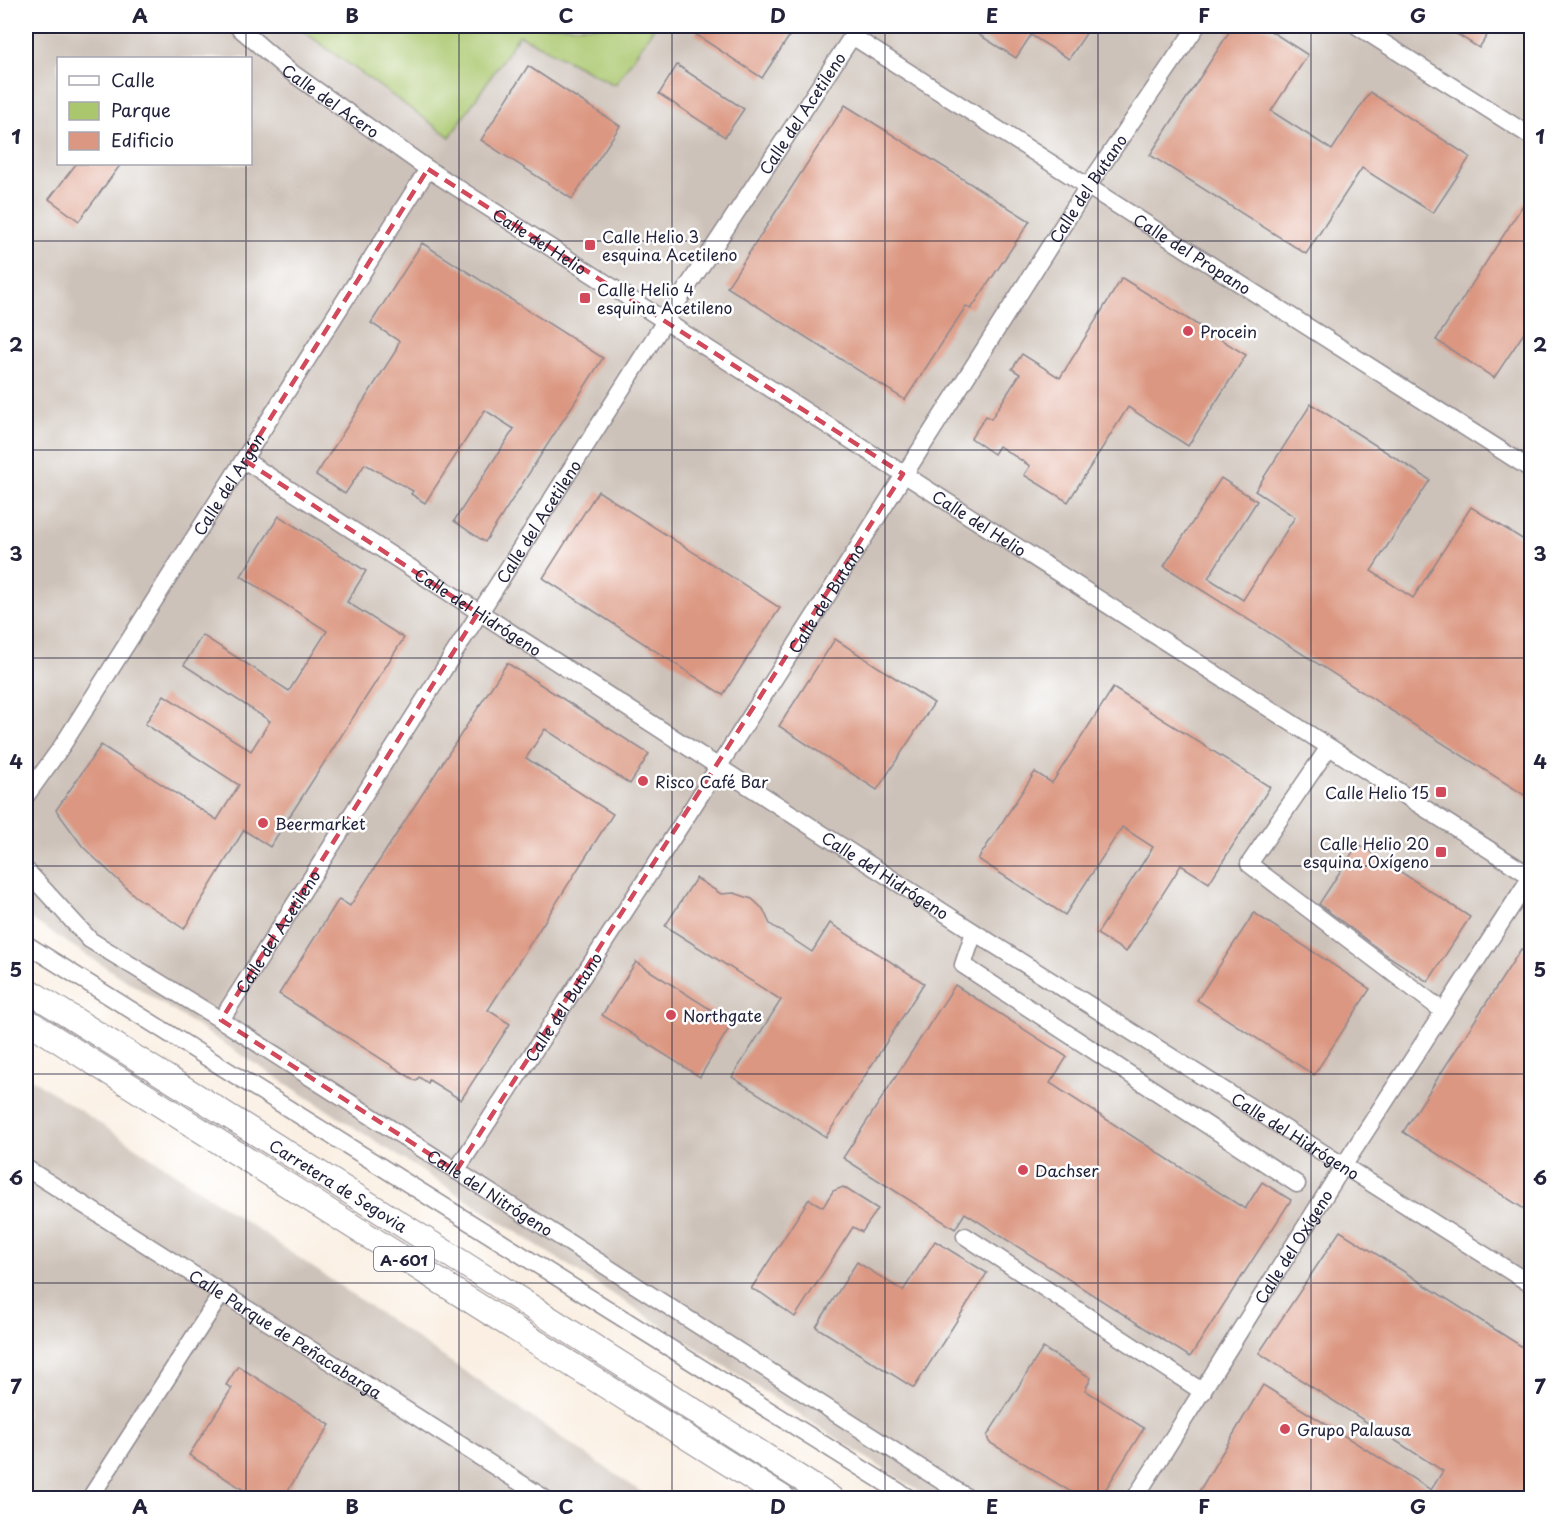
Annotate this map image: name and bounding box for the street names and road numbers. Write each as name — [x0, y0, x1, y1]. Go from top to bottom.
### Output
street label: Calle del Acetileno — [753, 47, 851, 179]
street label: Calle del Acero — [277, 58, 385, 143]
street label: Calle del Butano — [1043, 129, 1132, 248]
street label: Calle del Helio — [488, 202, 592, 280]
street label: Calle del Propano — [1129, 207, 1256, 300]
street label: Calle del Argón — [187, 428, 270, 540]
street label: Calle del Acetileno — [490, 455, 586, 588]
street label: Calle del Helio — [928, 484, 1031, 562]
street label: Calle del Butano — [782, 538, 870, 658]
street label: Calle del Hidrógeno — [410, 561, 547, 662]
street label: Calle del Hidrógeno — [817, 825, 954, 925]
street label: Calle del Acetileno — [229, 865, 326, 998]
street label: Calle del Butano — [518, 947, 607, 1066]
street label: Calle del Hidrógeno — [1227, 1086, 1364, 1185]
street label: Carretera de Segovia — [265, 1133, 412, 1238]
street label: Calle del Nitrógeno — [423, 1143, 558, 1242]
street label: Calle del Oxígeno — [1248, 1185, 1338, 1308]
road number: A-601 — [374, 1247, 434, 1271]
street label: Calle Parque de Peñacabarga — [185, 1263, 387, 1404]

